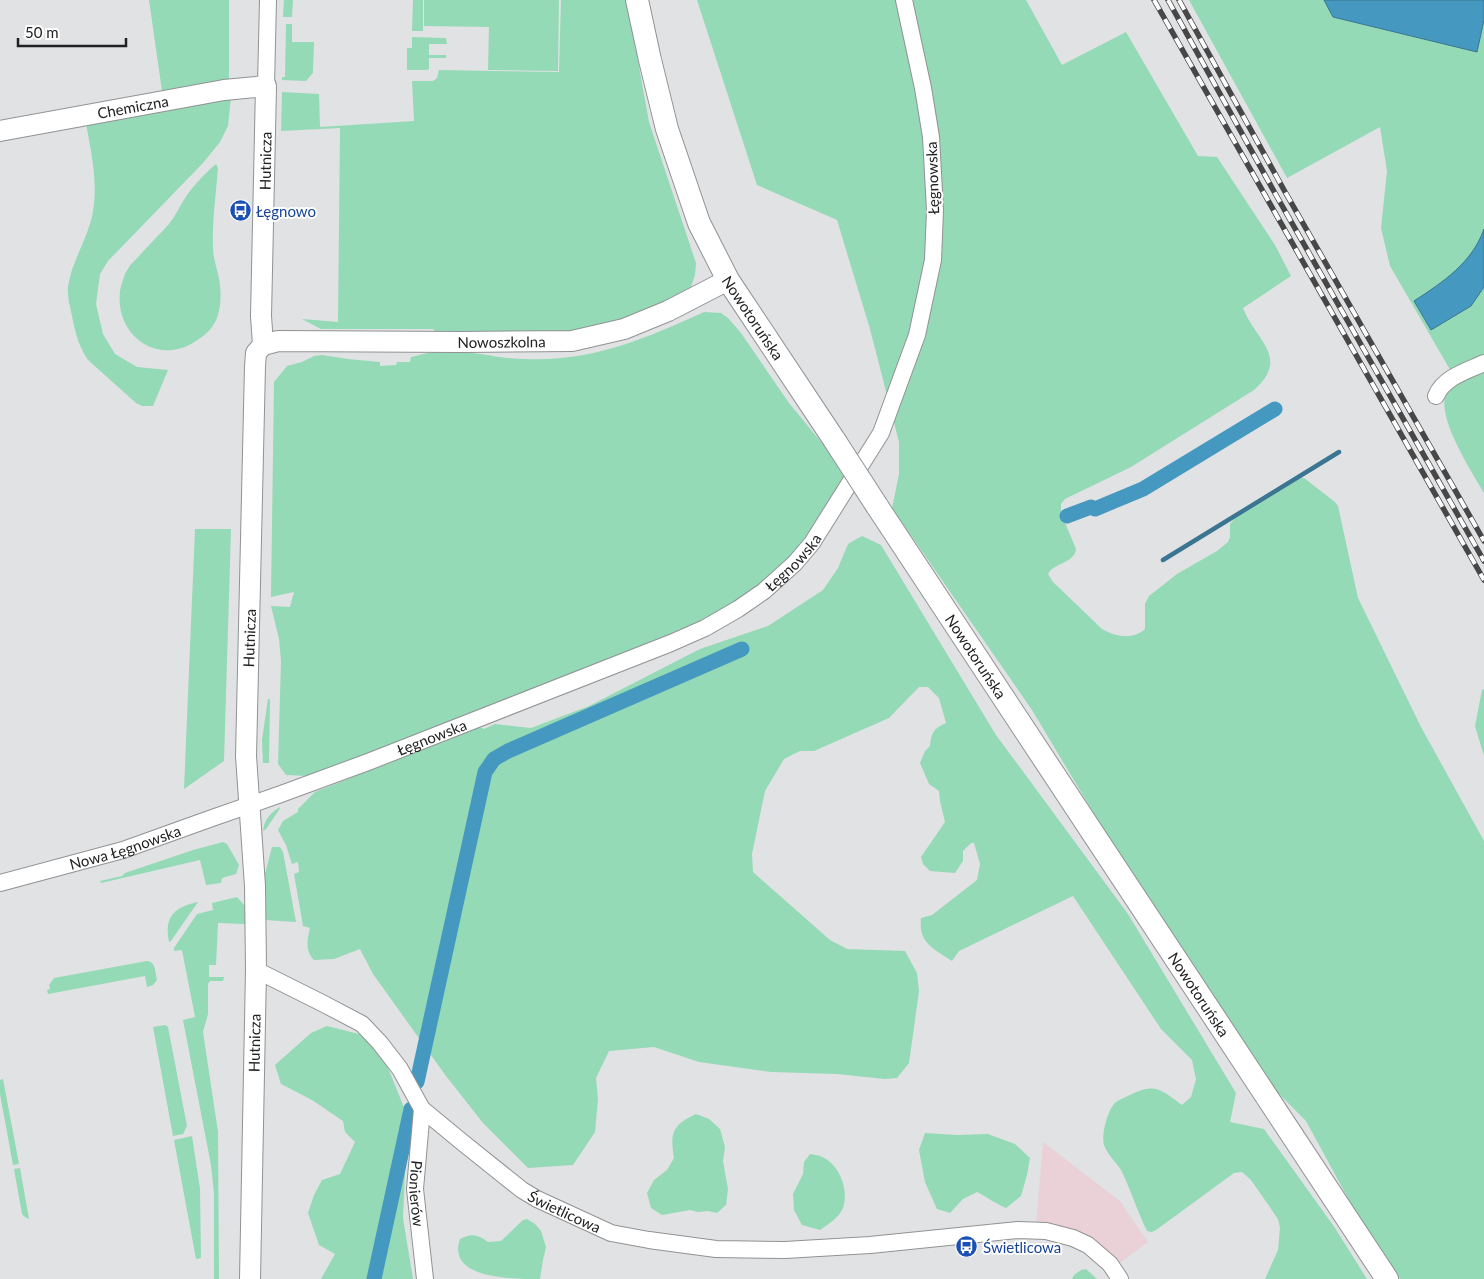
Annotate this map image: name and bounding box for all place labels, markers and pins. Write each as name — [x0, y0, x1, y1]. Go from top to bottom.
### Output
bus stop icon: Łęgnowo — [228, 199, 252, 223]
place label: Łęgnowo — [256, 202, 316, 220]
bus stop icon: Świetlicowa — [955, 1235, 979, 1259]
place label: Świetlicowa — [983, 1238, 1061, 1256]

